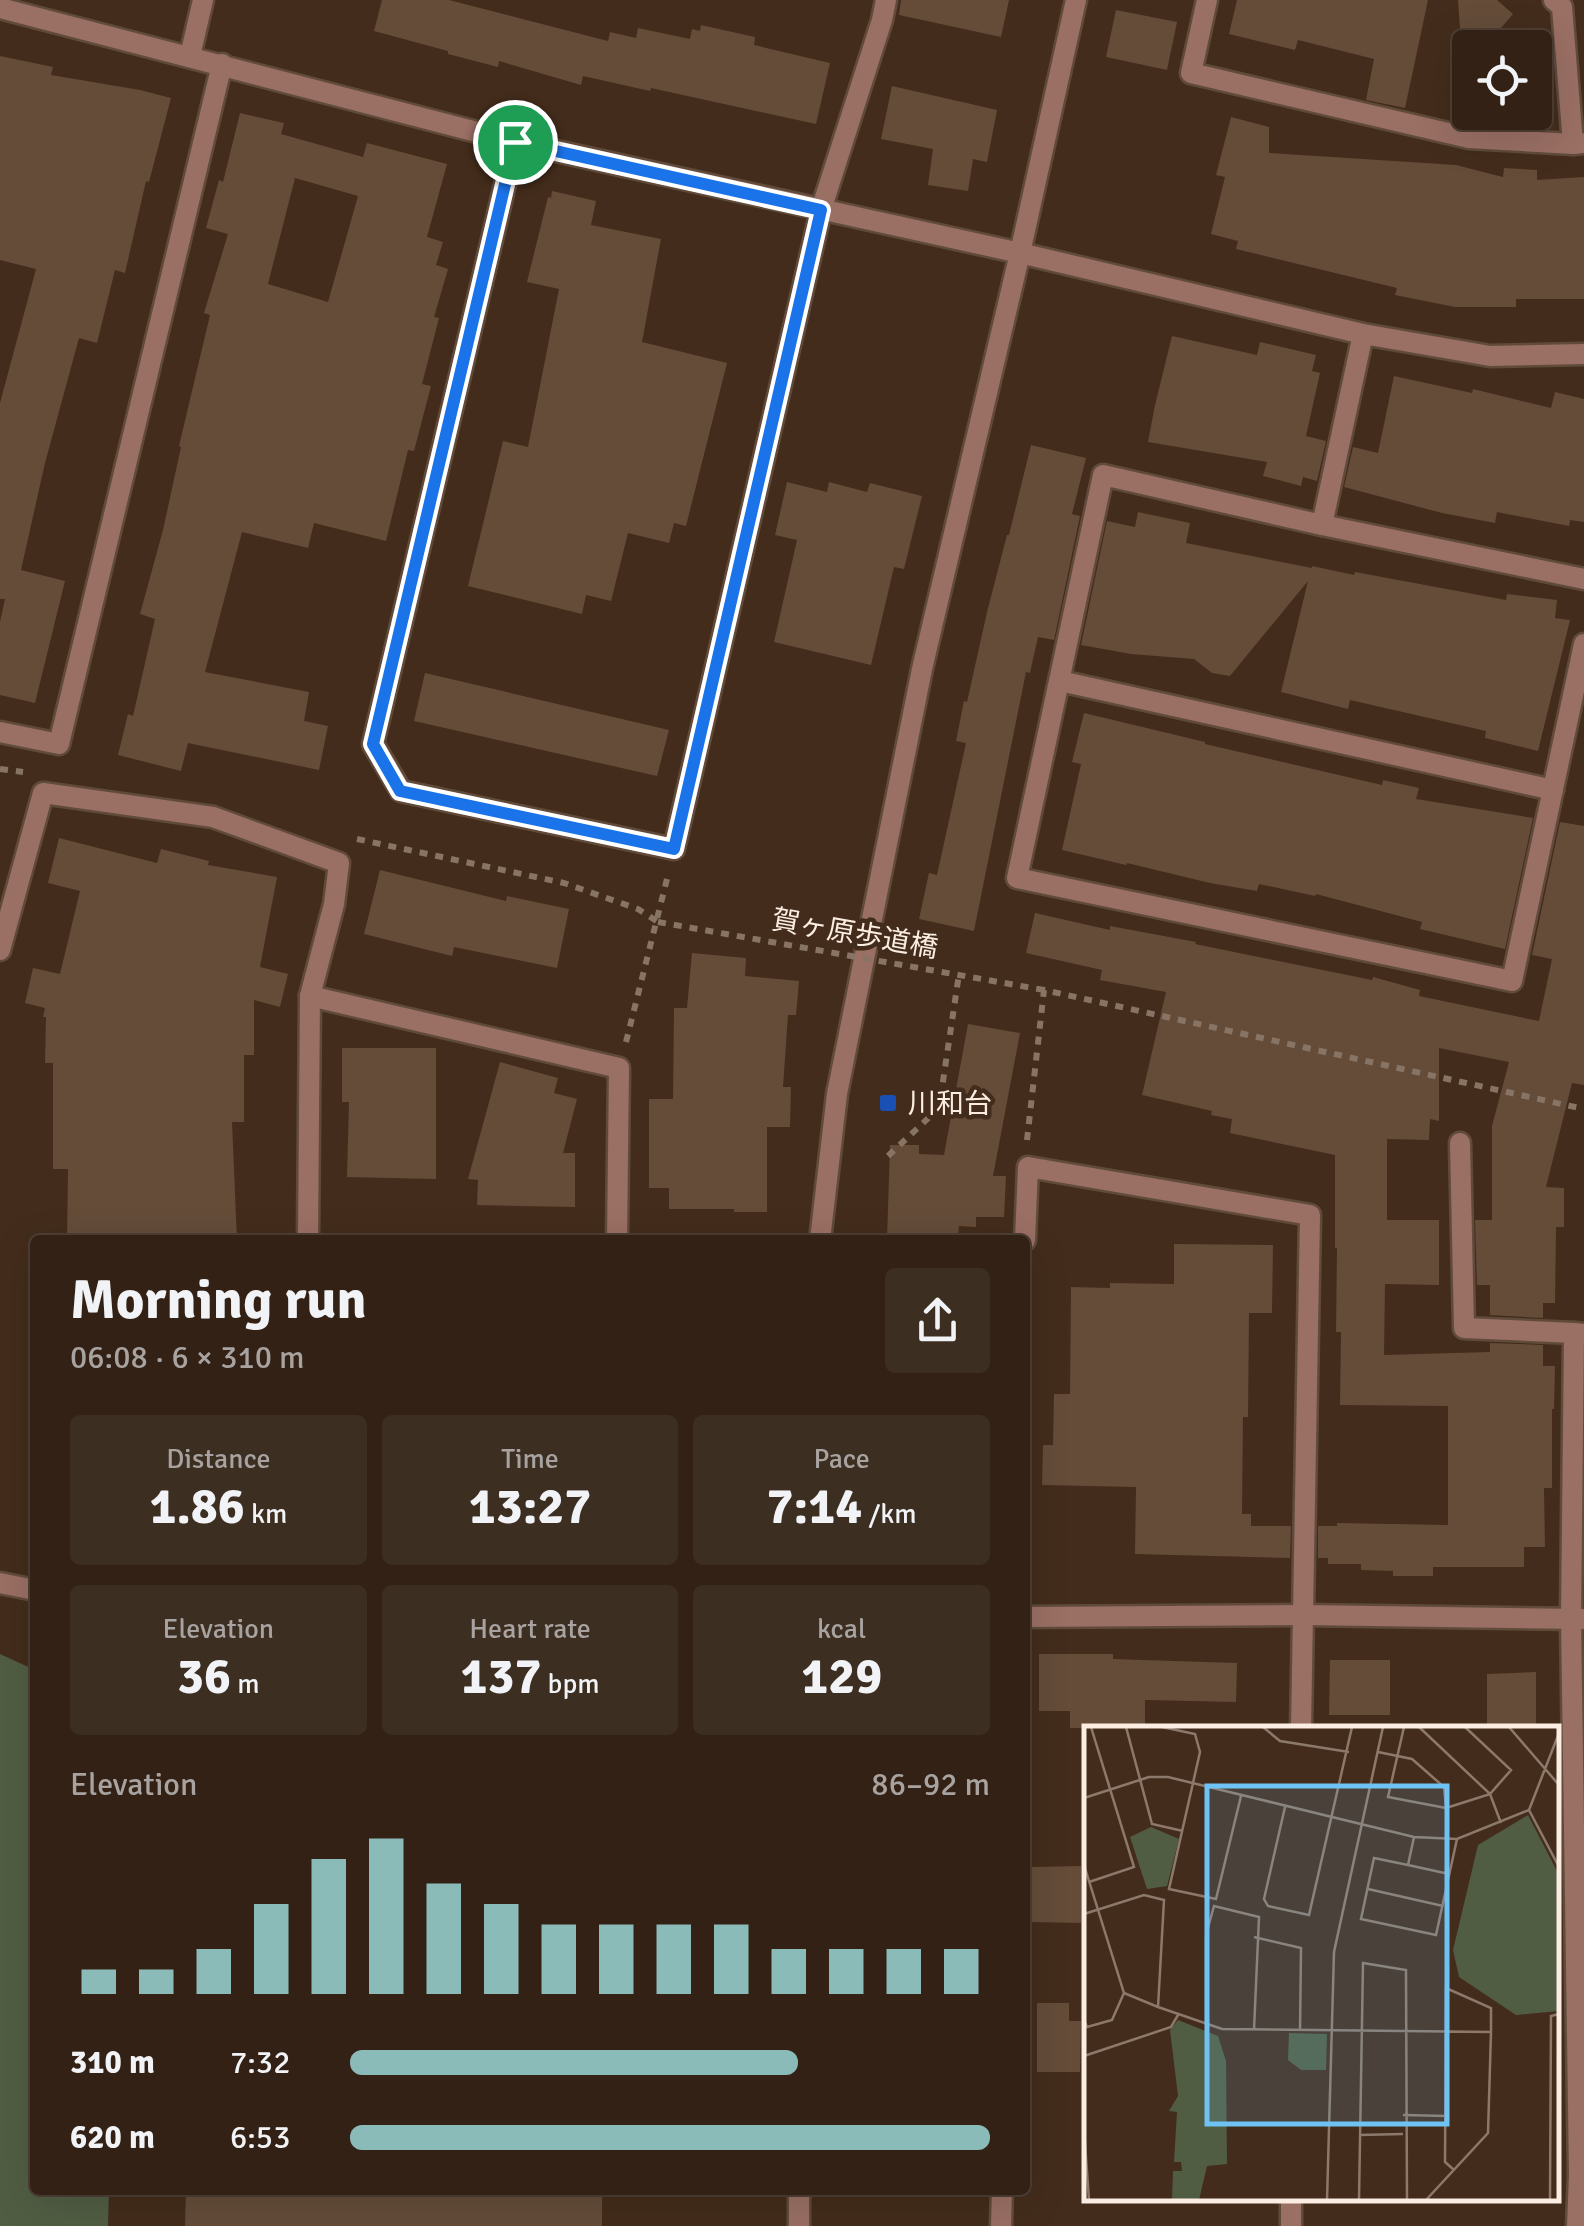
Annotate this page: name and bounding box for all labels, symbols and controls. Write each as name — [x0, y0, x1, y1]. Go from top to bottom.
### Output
map controls — [1452, 30, 1552, 130]
button: locate — [1452, 30, 1552, 130]
pin — [473, 100, 558, 185]
icon: arrive — [488, 115, 543, 170]
street label: 賀ヶ原歩道橋 — [769, 903, 941, 965]
place label: 川和台 — [908, 1087, 992, 1121]
marker: 川和台 — [877, 1092, 899, 1114]
text: Morning run — [70, 1266, 367, 1334]
button: share — [885, 1268, 990, 1373]
text: 06:08 · 6 × 310 m — [70, 1338, 305, 1377]
text: Distance — [166, 1442, 270, 1476]
text: Time — [501, 1442, 559, 1476]
text: Pace — [813, 1442, 870, 1476]
text: 1.86 — [149, 1476, 245, 1538]
text: 13:27 — [469, 1476, 591, 1538]
text: 7:14 — [767, 1476, 862, 1538]
text: km — [245, 1497, 287, 1531]
text: /km — [862, 1497, 917, 1531]
text: Elevation — [163, 1612, 274, 1646]
text: Heart rate — [469, 1612, 591, 1646]
text: kcal — [817, 1612, 866, 1646]
text: 36 — [177, 1646, 231, 1708]
text: 137 — [460, 1646, 541, 1708]
text: 129 — [801, 1646, 882, 1708]
text: m — [231, 1667, 260, 1701]
text: bpm — [541, 1667, 600, 1701]
inset map — [1084, 1726, 1559, 2201]
text: Elevation — [70, 1765, 197, 1804]
text: 86–92 m — [871, 1765, 990, 1804]
text: 310 m — [70, 2043, 155, 2082]
text: 7:32 — [230, 2043, 290, 2082]
text: 620 m — [70, 2118, 155, 2157]
text: 6:53 — [230, 2118, 290, 2157]

